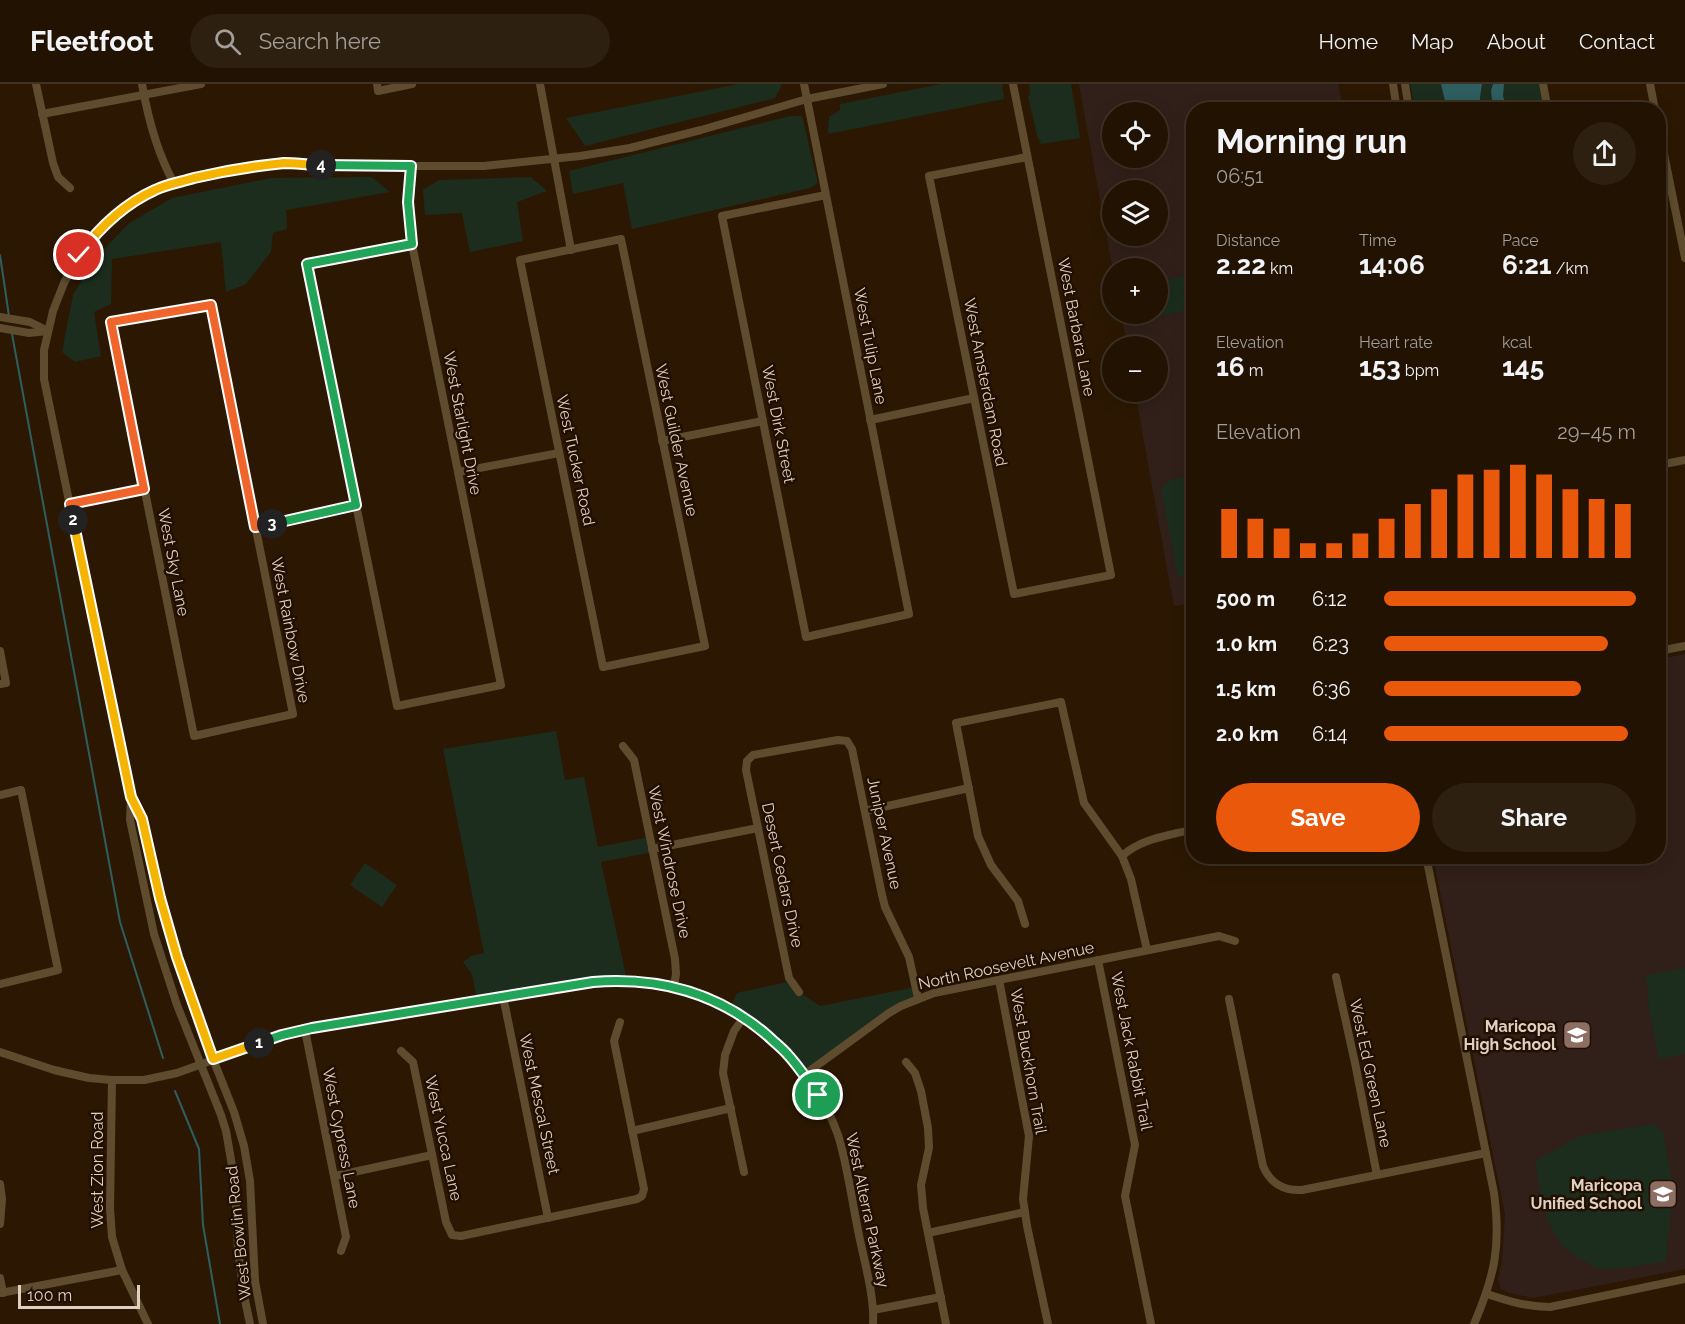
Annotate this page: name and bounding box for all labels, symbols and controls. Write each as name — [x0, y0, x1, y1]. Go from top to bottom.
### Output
search box — [190, 14, 610, 68]
text: Fleetfoot — [30, 25, 154, 58]
icon: search — [211, 25, 244, 58]
text: Search here — [259, 28, 381, 54]
text: Home — [1319, 29, 1378, 54]
text: Map — [1411, 29, 1454, 54]
text: About — [1487, 29, 1546, 54]
text: Contact — [1579, 29, 1655, 54]
map controls — [1102, 102, 1168, 402]
button: locate — [1102, 102, 1168, 168]
text: Morning run — [1216, 122, 1407, 161]
button: share — [1573, 122, 1636, 185]
pin: 4 — [306, 150, 336, 180]
text: 4 — [316, 155, 326, 174]
text: 06:51 — [1216, 164, 1264, 188]
button: layers — [1102, 180, 1168, 246]
pin — [53, 229, 104, 280]
text: Distance — [1216, 231, 1280, 250]
text: Time — [1359, 231, 1396, 250]
text: Pace — [1502, 231, 1539, 250]
icon: check — [62, 238, 95, 271]
text: 2.22 — [1216, 250, 1266, 280]
text: 14:06 — [1359, 250, 1425, 280]
text: 6:21 — [1502, 250, 1552, 280]
street label: West Barbara Lane — [1054, 256, 1099, 398]
button: + — [1102, 258, 1168, 324]
text: km — [1266, 259, 1293, 278]
text: /km — [1552, 259, 1589, 278]
street label: West Tulip Lane — [850, 286, 891, 406]
street label: West Amsterdam Road — [960, 296, 1011, 468]
text: Elevation — [1216, 333, 1284, 352]
text: Heart rate — [1359, 333, 1433, 352]
text: kcal — [1502, 333, 1532, 352]
button: − — [1102, 336, 1168, 402]
street label: West Starlight Drive — [439, 350, 486, 497]
text: 16 — [1216, 352, 1245, 382]
text: 153 — [1359, 352, 1401, 382]
text: 145 — [1502, 352, 1544, 382]
text: m — [1245, 361, 1263, 380]
text: bpm — [1401, 361, 1439, 380]
street label: West Guilder Avenue — [651, 362, 702, 518]
street label: West Dirk Street — [758, 364, 799, 485]
street label: West Tucker Road — [552, 393, 599, 527]
text: Elevation — [1216, 420, 1301, 444]
text: 29–45 m — [1557, 420, 1636, 444]
pin: 2 — [58, 505, 88, 535]
street label: West Sky Lane — [154, 507, 193, 618]
pin: 3 — [257, 509, 287, 539]
text: 2 — [68, 510, 78, 529]
text: 3 — [268, 514, 276, 533]
street label: West Rainbow Drive — [267, 556, 314, 705]
text: 500 m — [1216, 587, 1275, 611]
text: 6:12 — [1312, 587, 1347, 611]
text: 1.0 km — [1216, 632, 1277, 656]
text: 6:23 — [1312, 632, 1349, 656]
text: 1.5 km — [1216, 677, 1276, 701]
text: 6:36 — [1312, 677, 1351, 701]
text: 2.0 km — [1216, 722, 1279, 746]
text: 6:14 — [1312, 722, 1347, 746]
street label: Juniper Avenue — [863, 775, 906, 891]
button: Save — [1216, 783, 1420, 852]
button: Share — [1432, 783, 1636, 852]
street label: West Windrose Drive — [644, 784, 695, 940]
street label: Desert Cedars Drive — [758, 801, 807, 949]
street label: North Roosevelt Avenue — [916, 938, 1096, 993]
street label: West Jack Rabbit Trail — [1107, 970, 1156, 1133]
street label: West Buckhorn Trail — [1006, 987, 1051, 1136]
street label: West Ed Green Lane — [1345, 997, 1396, 1149]
place label: Maricopa High School — [1463, 1017, 1557, 1054]
school or university icon: Maricopa High School — [1561, 1019, 1593, 1051]
pin: 1 — [244, 1028, 274, 1058]
street label: West Mescal Street — [515, 1032, 564, 1177]
text: 1 — [255, 1033, 263, 1052]
street label: West Cypress Lane — [319, 1066, 364, 1210]
pin — [792, 1069, 843, 1120]
street label: West Yucca Lane — [421, 1074, 466, 1203]
icon: arrive — [801, 1078, 834, 1111]
street label: West Zion Road — [88, 1111, 107, 1229]
street label: West Alterra Parkway — [842, 1131, 893, 1290]
street label: West Bowlin Road — [222, 1165, 255, 1301]
place label: Maricopa Unified School — [1531, 1176, 1643, 1213]
school or university icon: Maricopa Unified School — [1647, 1178, 1679, 1210]
scale bar — [18, 1282, 140, 1310]
text: 100 m — [27, 1286, 72, 1305]

